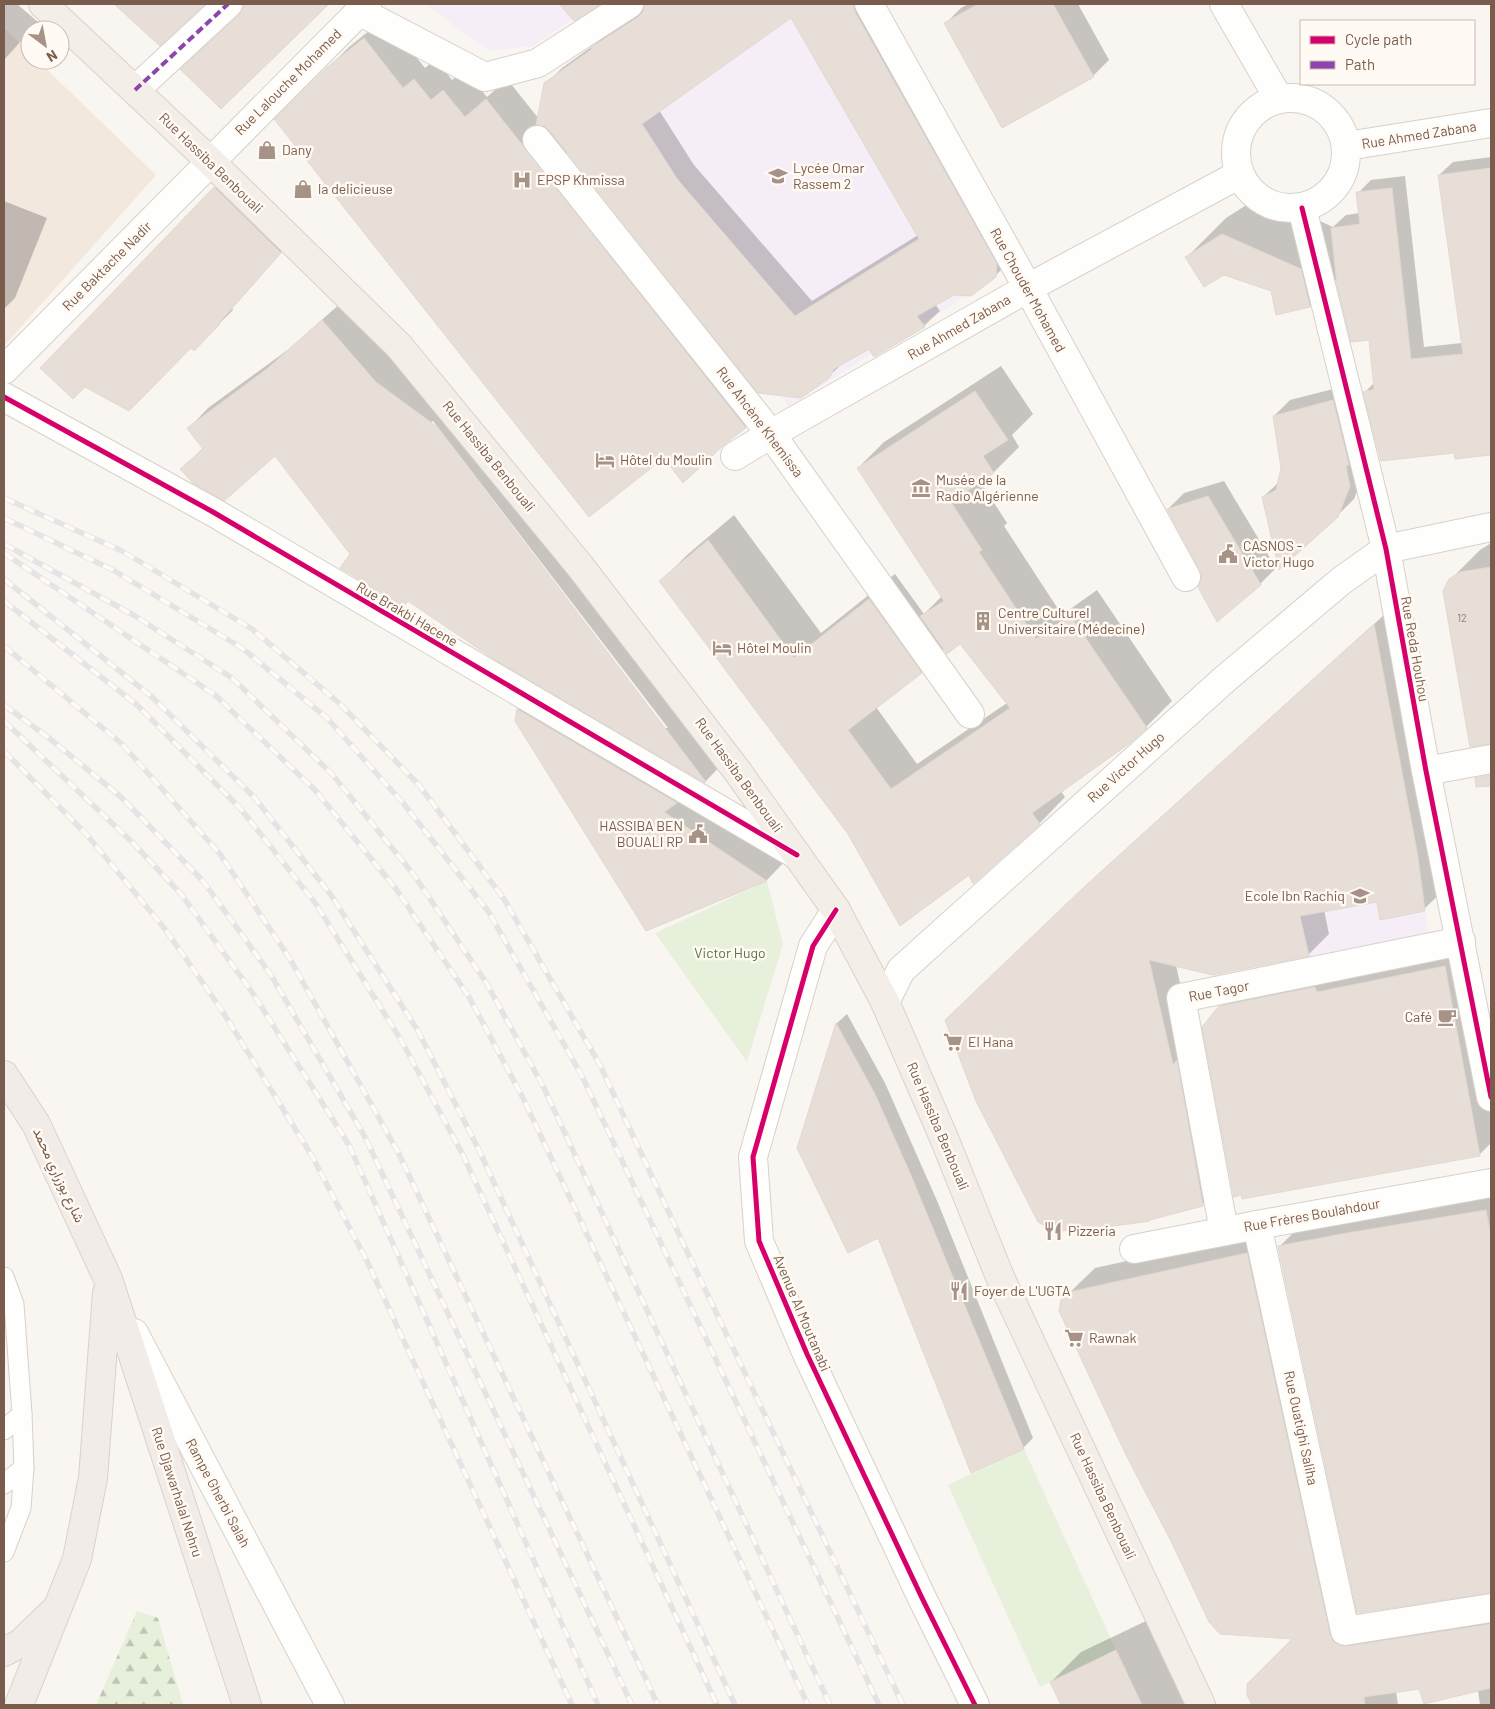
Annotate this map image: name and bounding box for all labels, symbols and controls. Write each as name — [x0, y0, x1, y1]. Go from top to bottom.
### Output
north arrow — [20, 20, 70, 70]
legend — [1300, 20, 1475, 85]
street label: Rue Lalouche Mohamed — [231, 25, 344, 138]
text: Cycle path — [1345, 30, 1412, 48]
text: N — [44, 47, 61, 66]
text: Path — [1345, 55, 1375, 73]
street label: Rue Hassiba Benbouali — [156, 109, 267, 217]
street label: Rue Ahmed Zabana — [1360, 117, 1478, 152]
shop icon: Dany — [256, 139, 278, 161]
place label: Dany — [282, 141, 312, 158]
place label: Lycée Omar Rassem 2 — [793, 159, 865, 192]
school or university icon: Lycée Omar Rassem 2 — [767, 165, 789, 187]
hospital icon: EPSP Khmissa — [511, 169, 533, 191]
place label: EPSP Khmissa — [537, 171, 625, 188]
shop icon: la delicieuse — [292, 178, 314, 200]
place label: la delicieuse — [318, 180, 393, 197]
street label: Rue Baktache Nadir — [58, 217, 155, 314]
street label: Rue Chouder Mohamed — [987, 225, 1070, 355]
street label: Rue Ahmed Zabana — [904, 290, 1013, 363]
street label: Rue Ahcène Khemissa — [713, 363, 807, 480]
street label: Rue Hassiba Benbouali — [440, 397, 539, 514]
hotel icon: Hôtel du Moulin — [594, 449, 616, 471]
place label: Hôtel du Moulin — [620, 451, 712, 468]
place label: Musée de la Radio Algérienne — [936, 471, 1039, 504]
museum icon: Musée de la Radio Algérienne — [910, 477, 932, 499]
place label: CASNOS - Victor Hugo — [1243, 537, 1314, 570]
public building icon: CASNOS - Victor Hugo — [1217, 543, 1239, 565]
street label: Rue Brakbi Hacene — [354, 578, 461, 650]
street label: Rue Reda Houhou — [1398, 595, 1433, 703]
place label: Centre Culturel Universitaire (Médecine) — [998, 604, 1145, 637]
building icon: Centre Culturel Universitaire (Médecine) — [972, 610, 994, 632]
house number: 12 — [1457, 611, 1467, 624]
hotel icon: Hôtel Moulin — [711, 637, 733, 659]
place label: Hôtel Moulin — [737, 639, 811, 656]
street label: Rue Hassiba Benbouali — [692, 714, 787, 835]
street label: Rue Victor Hugo — [1084, 728, 1168, 806]
place label: HASSIBA BEN BOUALI RP — [599, 817, 683, 850]
public building icon: HASSIBA BEN BOUALI RP — [687, 823, 709, 845]
school or university icon: Ecole Ibn Rachiq — [1349, 885, 1371, 907]
place label: Ecole Ibn Rachiq — [1245, 887, 1345, 904]
park label: Victor Hugo — [694, 944, 766, 961]
street label: Rue Tagor — [1187, 976, 1251, 1005]
cafe icon: Café — [1436, 1006, 1458, 1028]
place label: Café — [1405, 1008, 1432, 1025]
supermarket icon: El Hana — [942, 1031, 964, 1053]
place label: El Hana — [968, 1033, 1014, 1050]
street label: Rue Hassiba Benbouali — [904, 1059, 973, 1192]
street label: شارع بوزراري محمد — [26, 1125, 89, 1227]
street label: Rue Frères Boulahdour — [1242, 1194, 1381, 1235]
restaurant icon: Pizzeria — [1042, 1220, 1064, 1242]
place label: Pizzeria — [1068, 1222, 1116, 1239]
street label: Avenue Al Moutanabi — [770, 1252, 835, 1374]
restaurant icon: Foyer de L'UGTA — [948, 1280, 970, 1302]
place label: Foyer de L'UGTA — [974, 1282, 1071, 1299]
supermarket icon: Rawnak — [1063, 1327, 1085, 1349]
place label: Rawnak — [1089, 1329, 1136, 1346]
street label: Rue Ouatighi Saliha — [1281, 1369, 1322, 1487]
street label: Rue Djawarhalal Nehru — [148, 1425, 207, 1559]
street label: Rue Hassiba Benbouali — [1067, 1430, 1140, 1562]
street label: Rampe Gherbi Salah — [183, 1435, 254, 1550]

